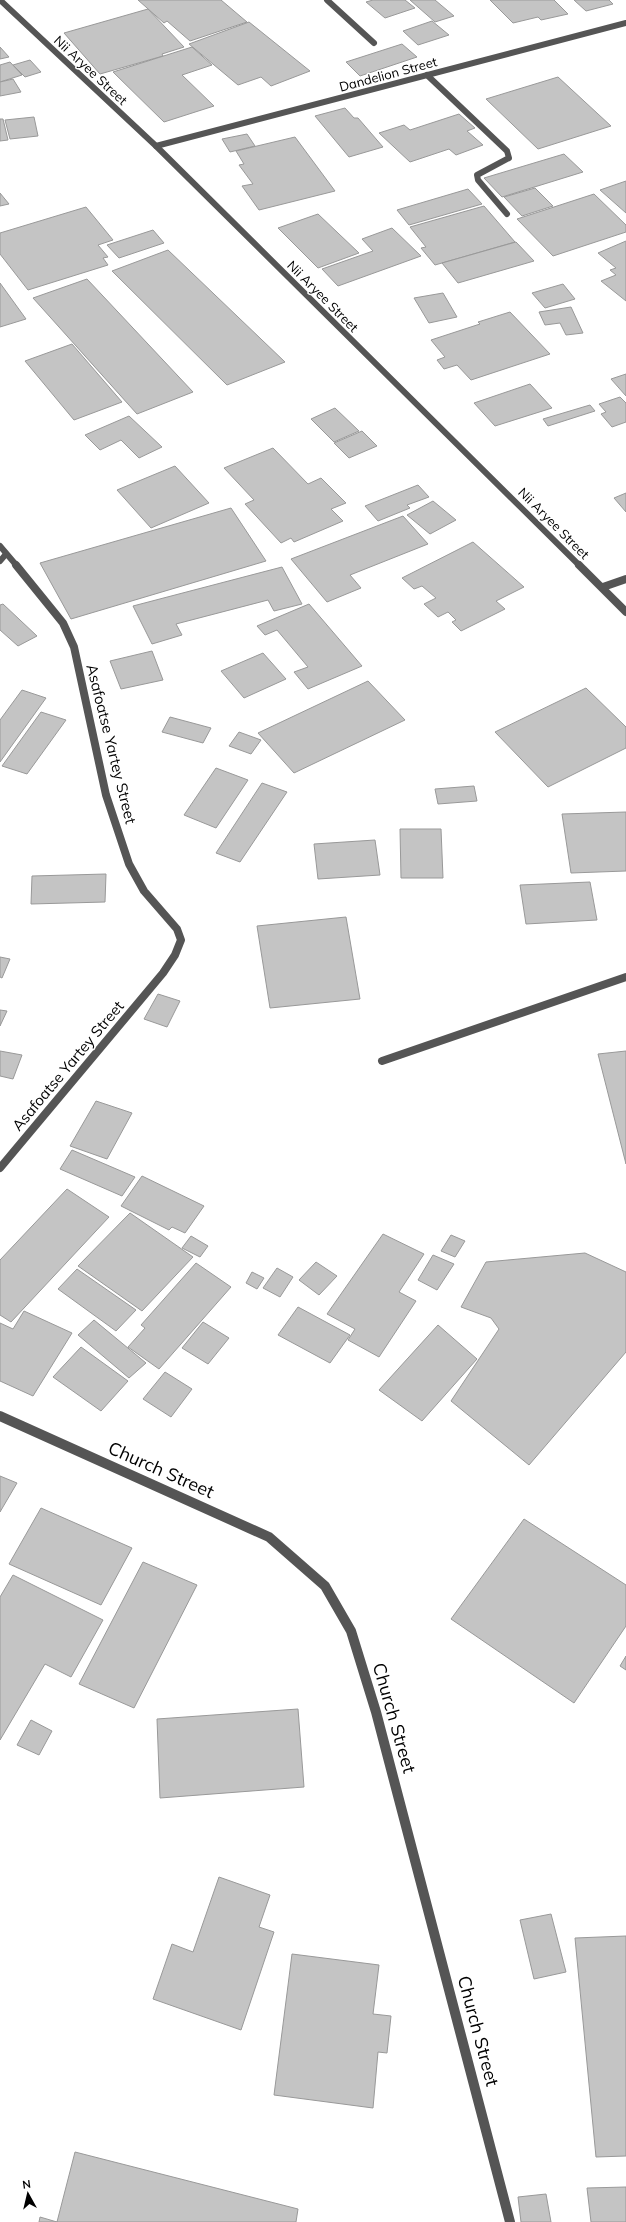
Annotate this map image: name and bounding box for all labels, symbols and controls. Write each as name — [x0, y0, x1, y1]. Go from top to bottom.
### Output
street label: Nii Aryee Street — [51, 32, 131, 108]
street label: Dandelion Street — [337, 53, 439, 95]
street label: Nii Aryee Street — [284, 257, 362, 335]
street label: Nii Aryee Street — [515, 484, 593, 562]
street label: Asafoatse Yartey Street — [82, 662, 141, 826]
street label: Asafoatse Yartey Street — [8, 997, 128, 1135]
street label: Church Street — [105, 1436, 218, 1503]
street label: Church Street — [368, 1660, 421, 1776]
street label: Church Street — [453, 1973, 504, 2089]
north arrow — [8, 2174, 48, 2214]
text: N — [22, 2177, 32, 2192]

